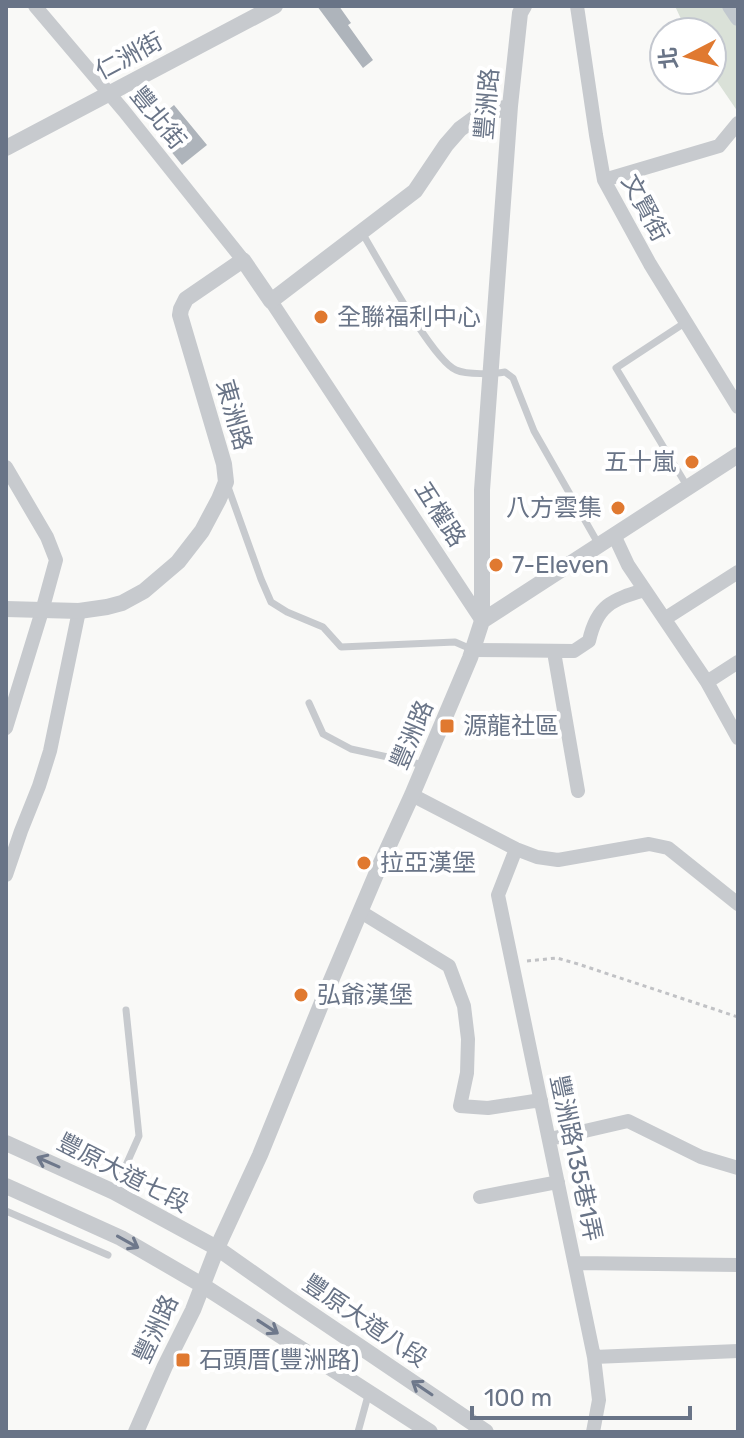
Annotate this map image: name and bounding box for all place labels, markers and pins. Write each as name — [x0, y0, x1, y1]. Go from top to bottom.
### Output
place label: 全聯福利中心 — [337, 303, 481, 331]
marker: 全聯福利中心 — [312, 308, 330, 326]
place label: 五十嵐 — [604, 448, 676, 476]
marker: 五十嵐 — [683, 453, 701, 471]
place label: 八方雲集 — [506, 494, 602, 522]
marker: 八方雲集 — [609, 499, 627, 517]
place label: 7-Eleven — [512, 551, 609, 579]
marker: 7-Eleven — [487, 556, 505, 574]
place label: 源龍社區 — [463, 712, 559, 740]
marker: 源龍社區 — [438, 717, 456, 735]
place label: 拉亞漢堡 — [380, 849, 476, 877]
marker: 拉亞漢堡 — [355, 854, 373, 872]
place label: 弘爺漢堡 — [317, 981, 413, 1009]
marker: 弘爺漢堡 — [292, 986, 310, 1004]
place label: 石頭厝(豐洲路) — [199, 1346, 359, 1374]
marker: 石頭厝(豐洲路) — [174, 1351, 192, 1369]

